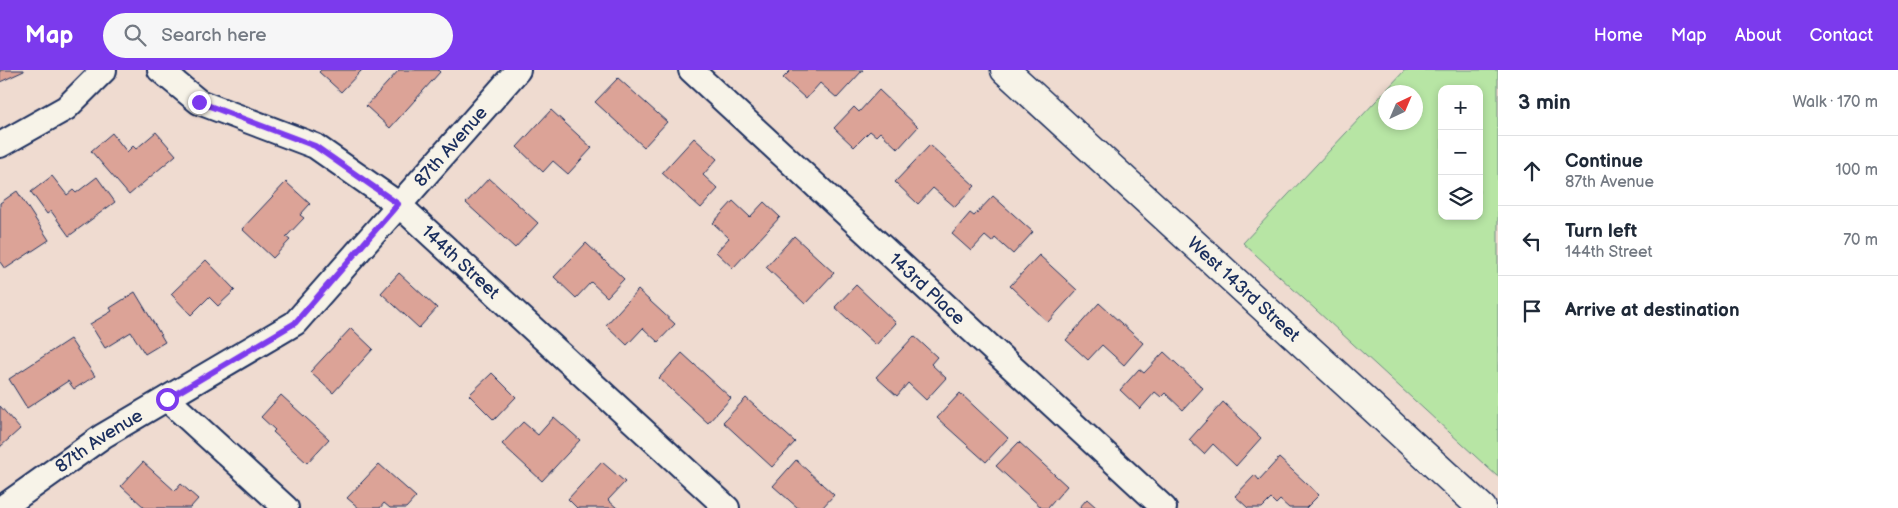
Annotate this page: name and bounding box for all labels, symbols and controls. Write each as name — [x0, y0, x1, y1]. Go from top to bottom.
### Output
search box — [103, 13, 453, 58]
text: Map — [25, 21, 73, 50]
icon: search — [121, 21, 149, 49]
text: Search here — [161, 24, 267, 47]
text: Home — [1594, 25, 1643, 46]
text: Map — [1671, 25, 1707, 46]
text: About — [1735, 25, 1782, 46]
text: Contact — [1810, 25, 1873, 46]
north arrow — [1378, 85, 1423, 130]
map controls — [1438, 85, 1483, 220]
button: + — [1438, 85, 1483, 130]
text: 3 min — [1518, 90, 1571, 115]
route end — [188, 91, 211, 114]
text: Walk · 170 m — [1792, 93, 1878, 112]
street label: 87th Avenue — [410, 102, 492, 191]
button: − — [1438, 130, 1483, 175]
text: Continue — [1565, 150, 1643, 173]
icon: ahead — [1518, 157, 1546, 185]
text: 100 m — [1835, 161, 1878, 180]
text: 87th Avenue — [1565, 173, 1654, 192]
button: layers — [1438, 175, 1483, 220]
text: Turn left — [1565, 220, 1637, 243]
street label: 144th Street — [417, 221, 504, 303]
icon: left — [1518, 227, 1546, 255]
text: 70 m — [1843, 231, 1878, 250]
street label: West 143rd Street — [1183, 232, 1304, 346]
text: 144th Street — [1565, 243, 1652, 262]
street label: 143rd Place — [885, 248, 970, 329]
icon: arrive — [1518, 297, 1546, 325]
text: Arrive at destination — [1565, 299, 1740, 322]
route start — [156, 388, 179, 411]
street label: 87th Avenue — [51, 404, 147, 477]

